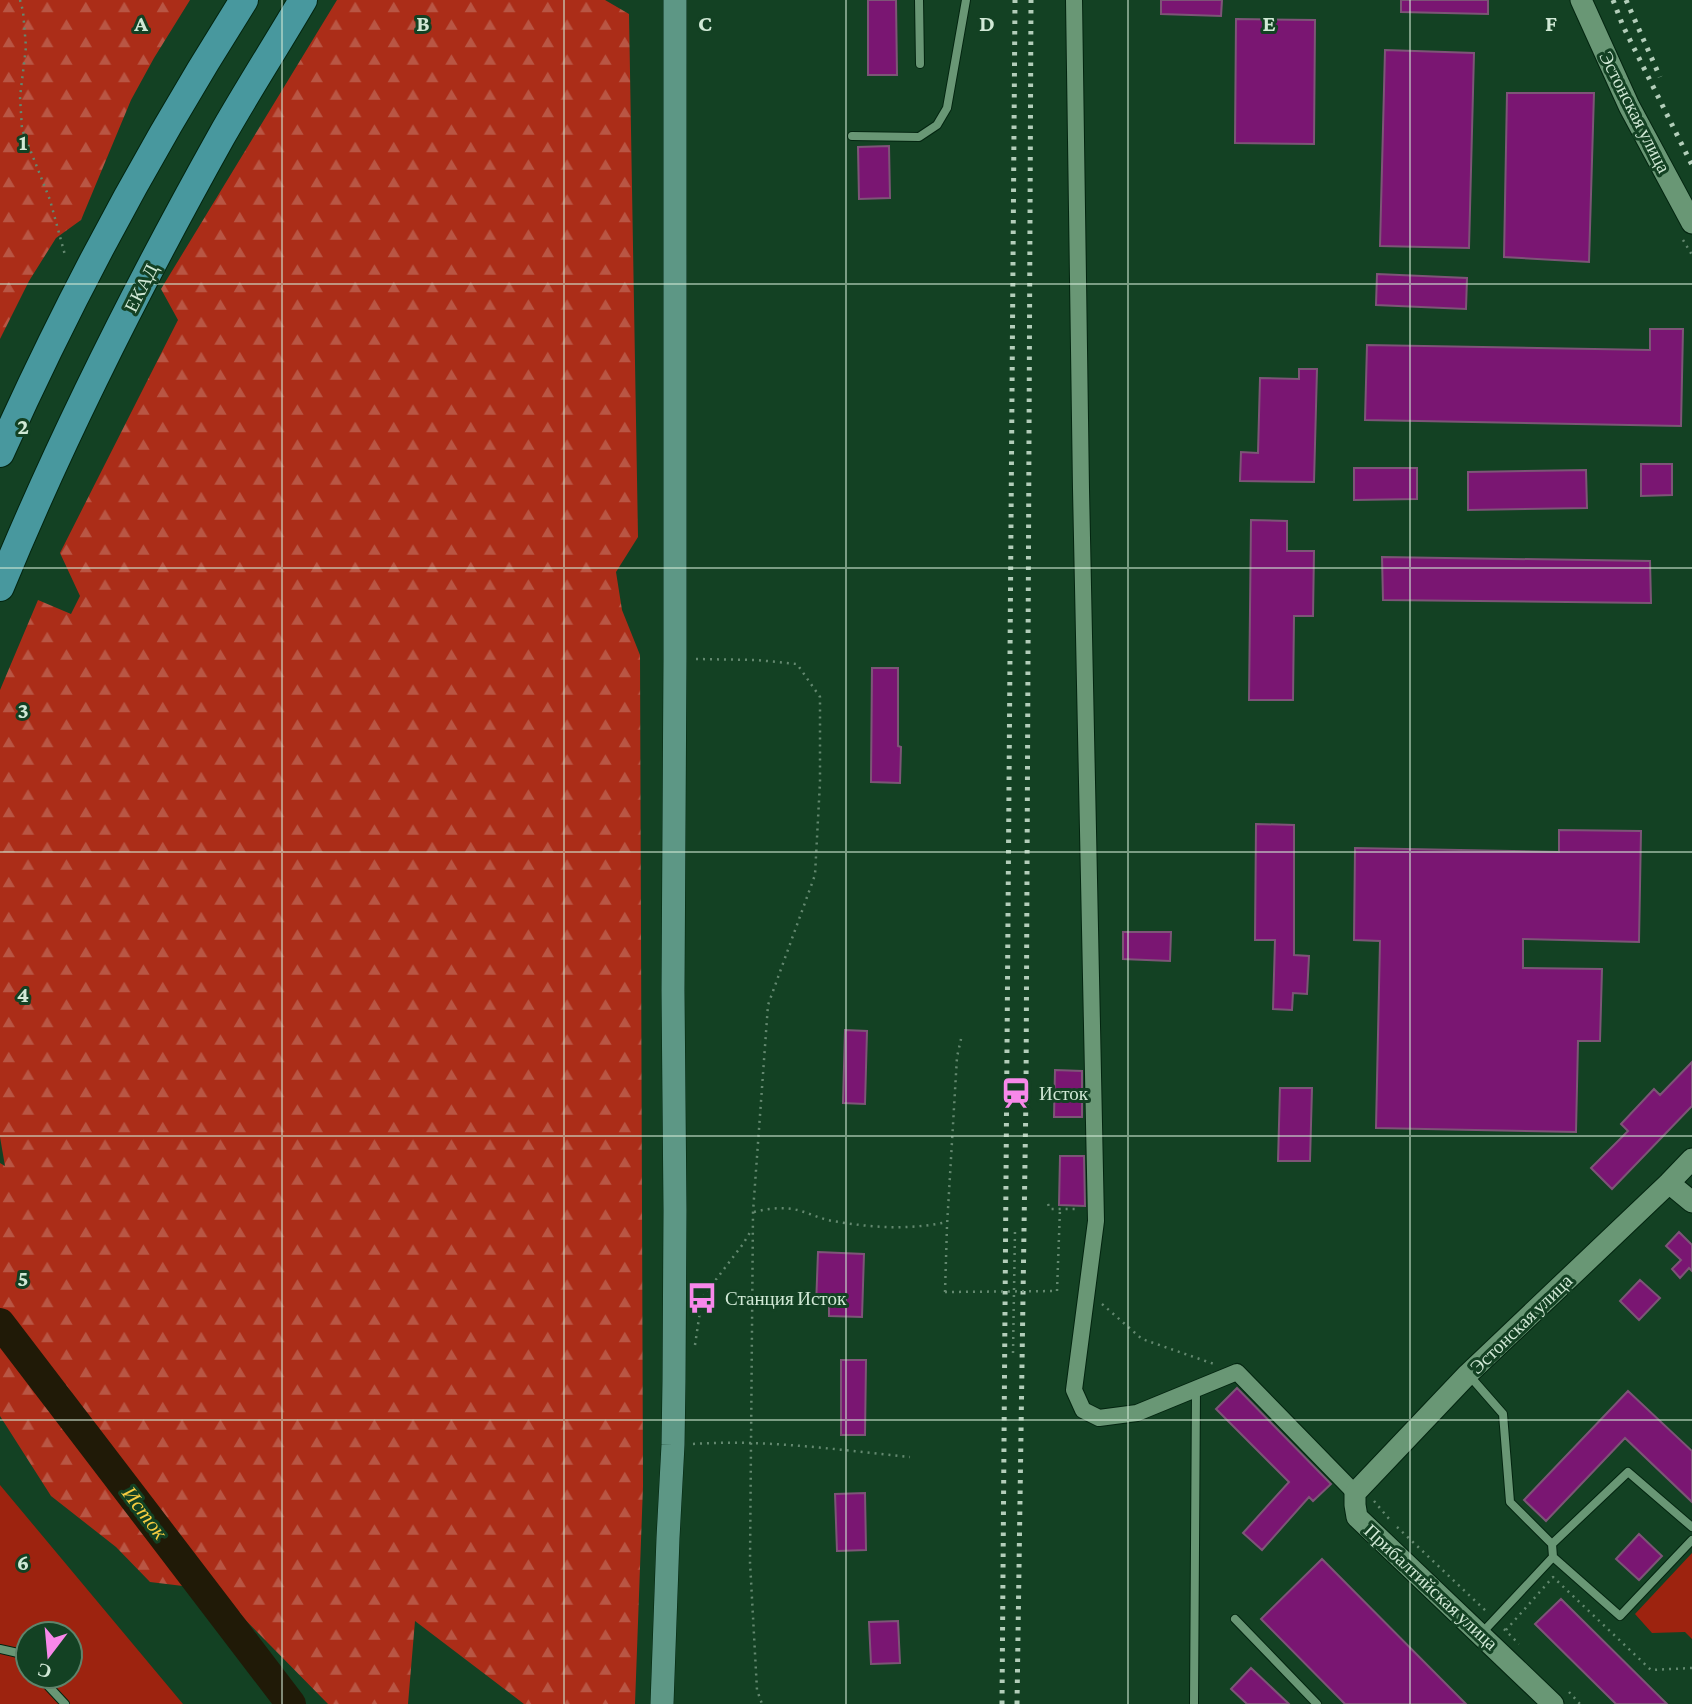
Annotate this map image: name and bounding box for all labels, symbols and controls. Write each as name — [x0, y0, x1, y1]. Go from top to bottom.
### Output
text: A — [133, 10, 148, 36]
text: B — [416, 10, 430, 36]
text: C — [698, 10, 712, 36]
text: D — [979, 10, 995, 36]
text: E — [1262, 10, 1276, 36]
text: F — [1545, 10, 1557, 36]
street label: Эстонская улица — [1595, 48, 1675, 177]
text: 1 — [19, 129, 28, 155]
street label: ЕКАД — [120, 260, 162, 315]
text: 2 — [17, 413, 29, 439]
text: 3 — [17, 697, 29, 723]
text: 4 — [17, 981, 29, 1007]
station icon: Исток — [999, 1076, 1033, 1110]
place label: Исток — [1039, 1083, 1089, 1104]
text: 5 — [17, 1265, 29, 1291]
street label: Эстонская улица — [1466, 1270, 1577, 1378]
bus stop icon: Станция Исток — [685, 1281, 719, 1315]
place label: Станция Исток — [725, 1288, 847, 1309]
water label: Исток — [117, 1481, 173, 1544]
street label: Прибалтийская улица — [1360, 1520, 1502, 1655]
text: 6 — [17, 1549, 29, 1575]
north arrow — [14, 1620, 84, 1690]
text: С — [35, 1659, 54, 1683]

